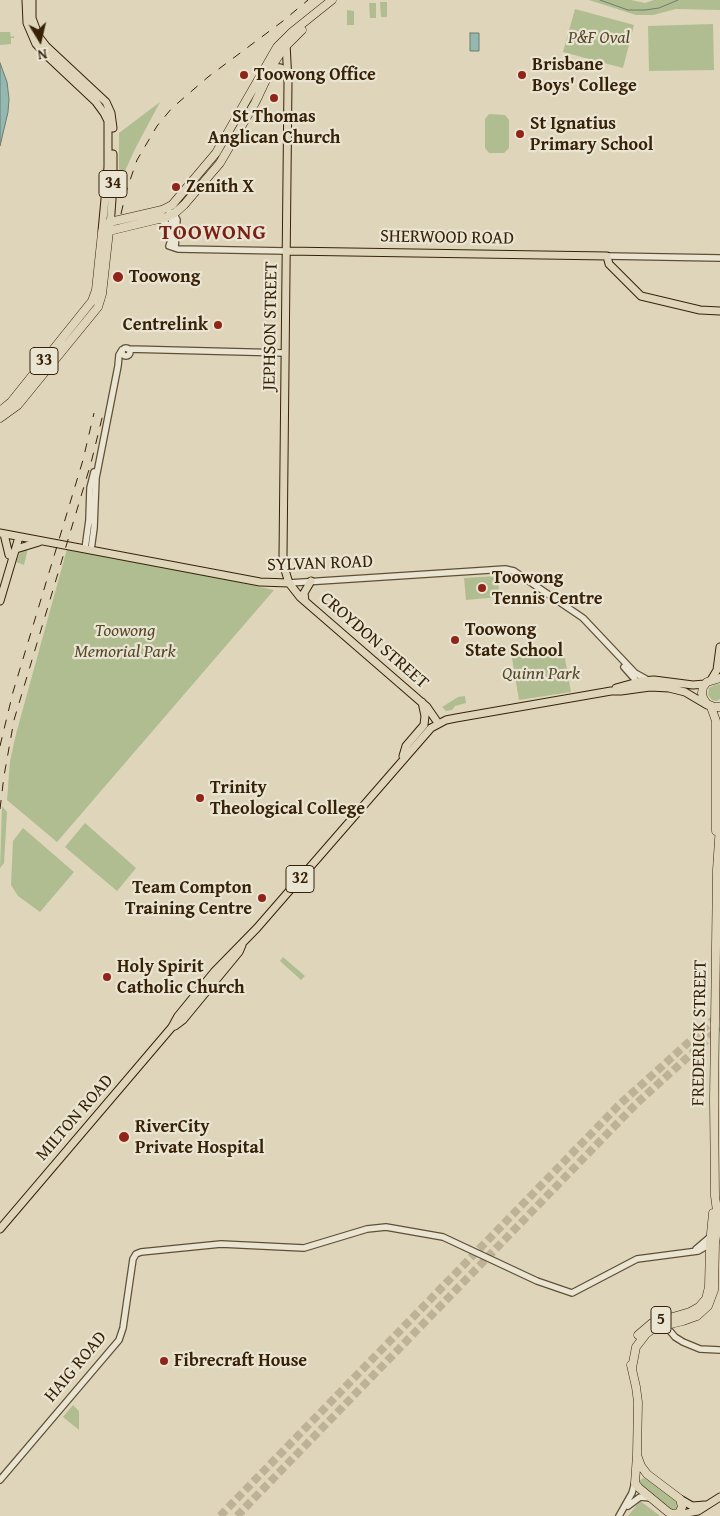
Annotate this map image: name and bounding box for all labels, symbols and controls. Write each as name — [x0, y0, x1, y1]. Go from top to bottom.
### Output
north arrow — [15, 15, 65, 65]
park label: P&F Oval — [568, 27, 630, 49]
text: N — [36, 44, 49, 65]
place label: Brisbane Boys' College — [532, 54, 637, 96]
place label: Toowong Office — [254, 64, 376, 86]
marker: Toowong Office — [238, 69, 250, 81]
marker: Brisbane Boys' College — [516, 69, 528, 81]
marker: St Thomas Anglican Church — [268, 92, 280, 104]
place label: St Thomas Anglican Church — [208, 106, 340, 148]
place label: St Ignatius Primary School — [530, 113, 653, 156]
marker: St Ignatius Primary School — [514, 128, 526, 140]
road number: 34 — [99, 170, 127, 198]
place label: Zenith X — [186, 176, 254, 198]
marker: Zenith X — [170, 181, 182, 193]
district label: TOOWONG — [158, 220, 268, 246]
street label: SHERWOOD ROAD — [380, 226, 514, 250]
street label: JEPHSON STREET — [259, 261, 283, 391]
place label: Toowong — [129, 266, 200, 288]
marker: Toowong — [111, 270, 125, 284]
place label: Centrelink — [123, 314, 208, 336]
marker: Centrelink — [212, 319, 224, 331]
road number: 33 — [30, 348, 58, 374]
street label: SYLVAN ROAD — [267, 551, 373, 577]
place label: Toowong Tennis Centre — [492, 567, 603, 610]
marker: Toowong Tennis Centre — [476, 582, 488, 594]
street label: CROYDON STREET — [315, 588, 433, 694]
place label: Toowong State School — [465, 619, 563, 662]
park label: Toowong Memorial Park — [74, 620, 176, 662]
marker: Toowong State School — [449, 634, 461, 646]
park label: Quinn Park — [502, 663, 580, 685]
place label: Trinity Theological College — [210, 777, 365, 820]
marker: Trinity Theological College — [194, 792, 206, 804]
road number: 32 — [286, 866, 314, 892]
place label: Team Compton Training Centre — [125, 877, 252, 920]
marker: Team Compton Training Centre — [256, 892, 268, 904]
place label: Holy Spirit Catholic Church — [117, 956, 245, 999]
street label: FREDERICK STREET — [688, 960, 712, 1106]
marker: Holy Spirit Catholic Church — [101, 971, 113, 983]
street label: MILTON ROAD — [32, 1070, 118, 1166]
place label: RiverCity Private Hospital — [135, 1116, 264, 1158]
marker: RiverCity Private Hospital — [117, 1130, 131, 1144]
road number: 5 — [651, 1306, 671, 1334]
street label: HAIG ROAD — [40, 1327, 112, 1407]
place label: Fibrecraft House — [174, 1350, 307, 1372]
marker: Fibrecraft House — [158, 1355, 170, 1367]

